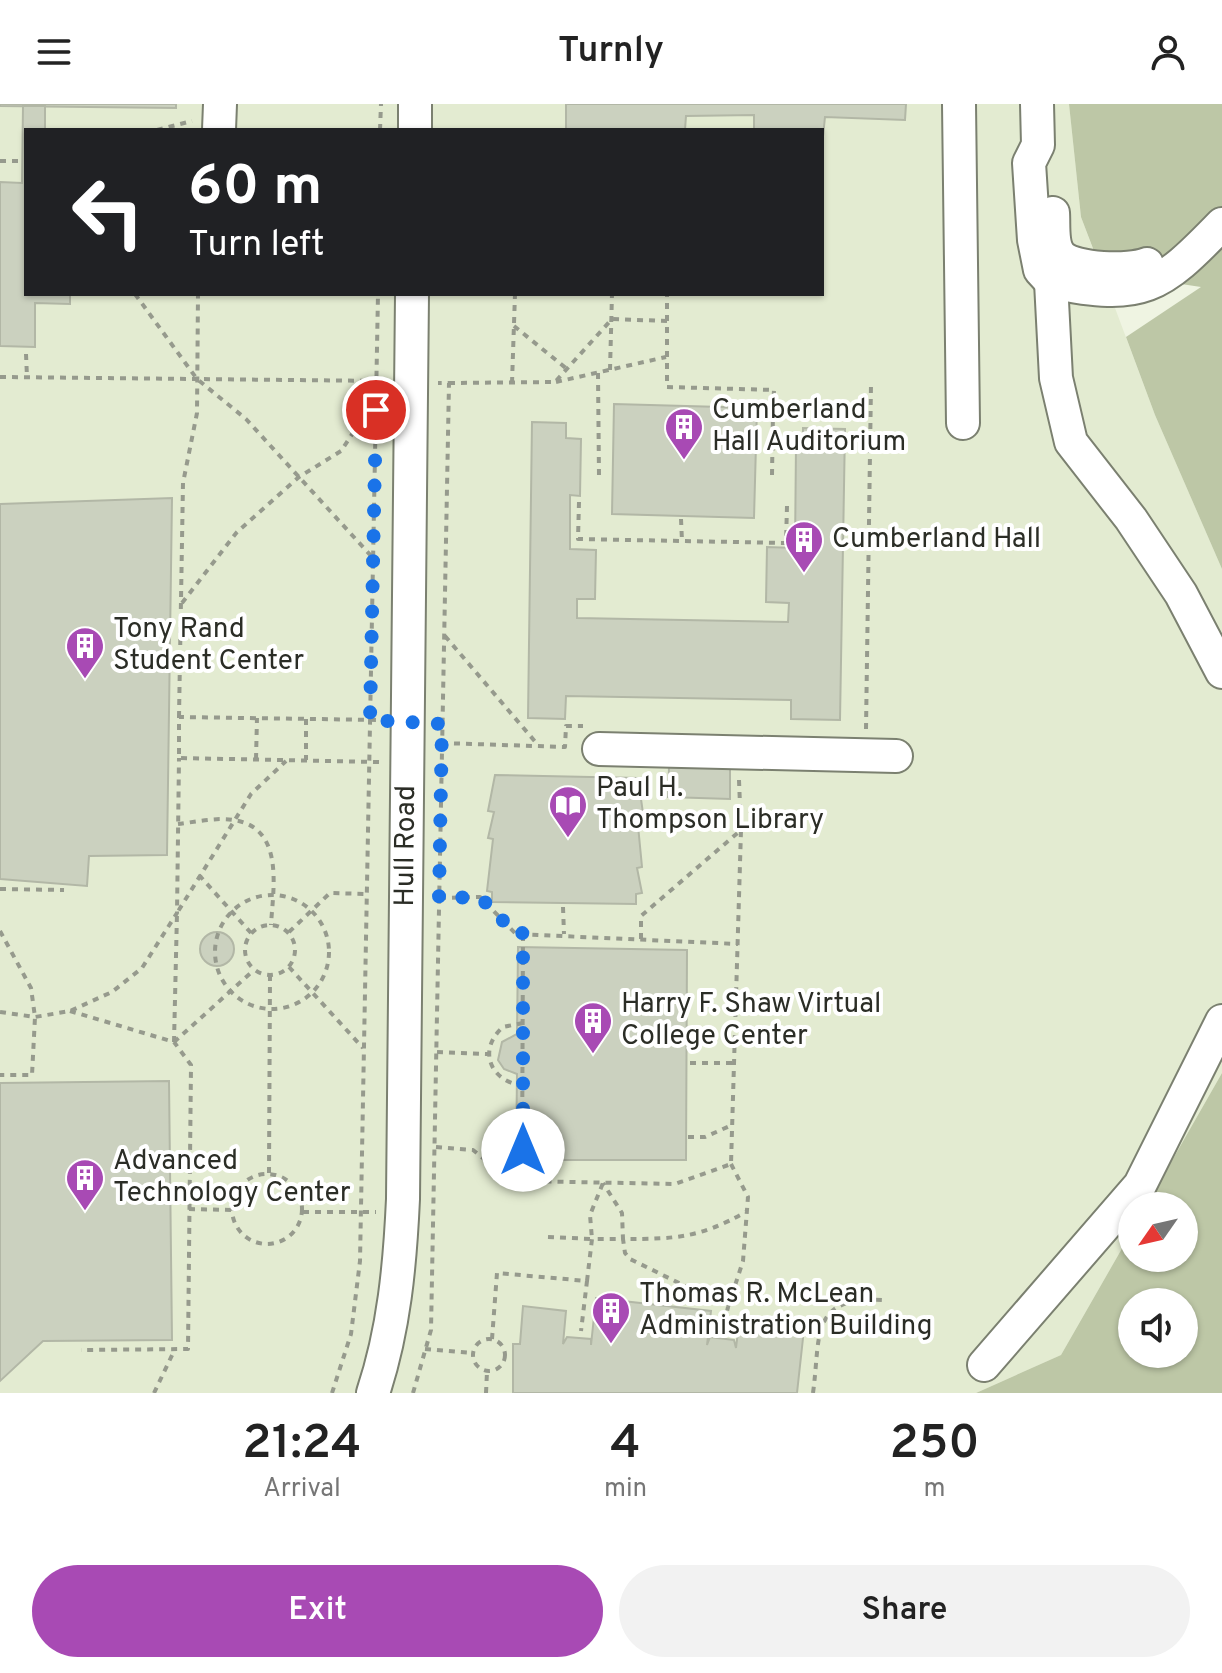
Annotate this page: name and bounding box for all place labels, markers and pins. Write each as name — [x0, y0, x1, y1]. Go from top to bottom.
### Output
pin — [342, 376, 410, 444]
place label: Cumberland Hall Auditorium — [712, 393, 906, 461]
building icon: Cumberland Hall Auditorium — [663, 406, 705, 461]
building icon: Cumberland Hall — [783, 519, 825, 574]
place label: Cumberland Hall — [832, 522, 1041, 558]
place label: Tony Rand Student Center — [113, 612, 304, 680]
building icon: Tony Rand Student Center — [64, 625, 106, 680]
place label: Paul H. Thompson Library — [596, 771, 824, 839]
library icon: Paul H. Thompson Library — [547, 784, 589, 839]
place label: Harry F. Shaw Virtual College Center — [621, 987, 881, 1055]
building icon: Harry F. Shaw Virtual College Center — [572, 1000, 614, 1055]
place label: Advanced Technology Center — [113, 1144, 351, 1212]
building icon: Advanced Technology Center — [64, 1157, 106, 1212]
place label: Thomas R. McLean Administration Building — [639, 1277, 932, 1345]
building icon: Thomas R. McLean Administration Building — [590, 1290, 632, 1345]

